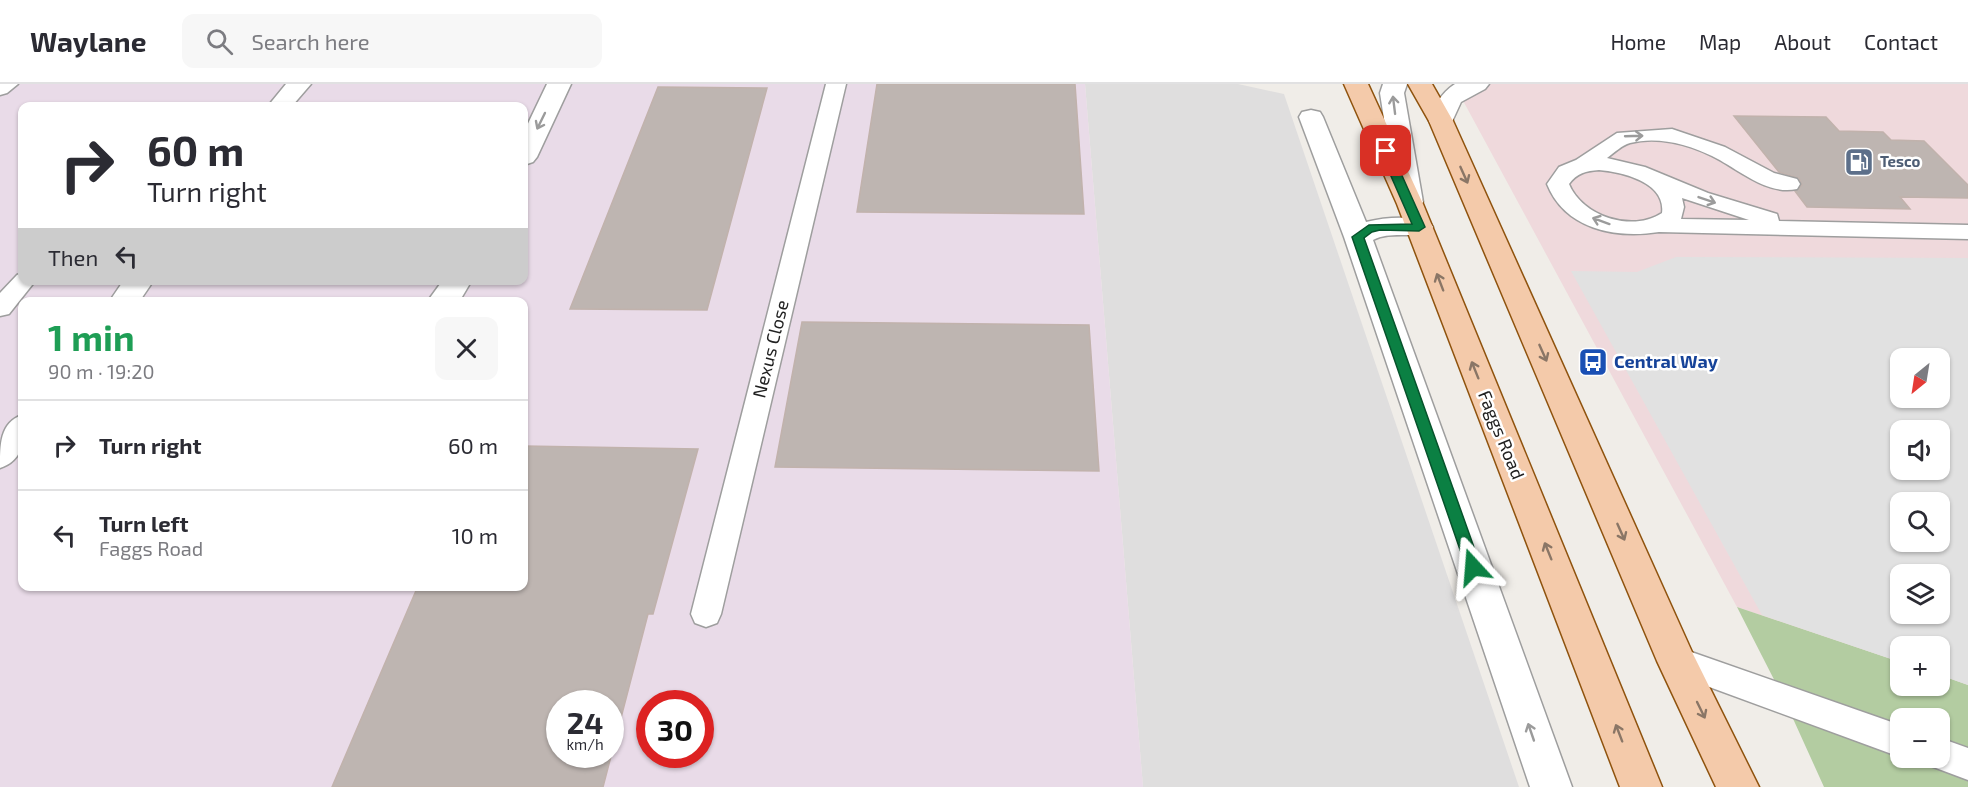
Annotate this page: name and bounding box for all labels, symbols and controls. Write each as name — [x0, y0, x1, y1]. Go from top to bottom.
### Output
search box — [182, 14, 602, 68]
text: Waylane — [30, 24, 146, 58]
icon: search — [203, 25, 236, 58]
text: Search here — [251, 28, 370, 54]
text: Home — [1610, 29, 1666, 54]
text: Map — [1699, 29, 1741, 54]
text: About — [1774, 29, 1831, 54]
text: Contact — [1864, 29, 1938, 54]
one-way arrow — [1388, 96, 1399, 115]
one-way arrow — [535, 111, 547, 129]
text: 60 m — [147, 124, 244, 174]
pin — [1360, 125, 1411, 176]
icon: right — [48, 126, 126, 204]
one-way arrow — [1624, 131, 1644, 142]
icon: arrive — [1369, 134, 1402, 167]
fuel station icon: Tesco — [1843, 146, 1875, 178]
place label: Tesco — [1880, 152, 1920, 170]
one-way arrow — [1459, 165, 1471, 183]
text: Turn right — [147, 175, 267, 207]
one-way arrow — [1697, 196, 1715, 207]
one-way arrow — [1592, 215, 1611, 226]
icon: left — [110, 240, 143, 273]
text: Then — [48, 244, 98, 270]
one-way arrow — [1434, 273, 1445, 291]
street label: Nexus Close — [747, 298, 793, 400]
text: 1 min — [48, 315, 135, 358]
button: close — [435, 317, 498, 380]
one-way arrow — [1537, 344, 1549, 362]
bus stop icon: Central Way — [1577, 346, 1609, 378]
north arrow — [1890, 348, 1950, 408]
map controls — [1890, 348, 1950, 768]
place label: Central Way — [1614, 350, 1719, 372]
text: 90 m · 19:20 — [48, 359, 155, 383]
one-way arrow — [1469, 362, 1480, 380]
street label: Faggs Road — [1474, 387, 1530, 482]
button: sound — [1890, 420, 1950, 480]
icon: right — [48, 429, 81, 462]
text: Turn right — [99, 432, 201, 458]
text: 60 m — [448, 432, 498, 458]
button: search — [1890, 492, 1950, 552]
text: Turn left — [99, 510, 188, 536]
icon: left — [48, 519, 81, 552]
text: 10 m — [452, 522, 498, 548]
one-way arrow — [1616, 522, 1627, 541]
position arrow — [1441, 535, 1505, 599]
text: Faggs Road — [99, 536, 203, 560]
one-way arrow — [1542, 542, 1553, 561]
button: layers — [1890, 564, 1950, 624]
button: + — [1890, 636, 1950, 696]
speed limit sign: 30 — [636, 690, 714, 768]
one-way arrow — [1695, 700, 1707, 718]
text: 24 — [567, 704, 603, 740]
button: − — [1890, 708, 1950, 768]
one-way arrow — [1525, 723, 1536, 742]
one-way arrow — [1613, 724, 1624, 742]
text: km/h — [566, 735, 604, 753]

